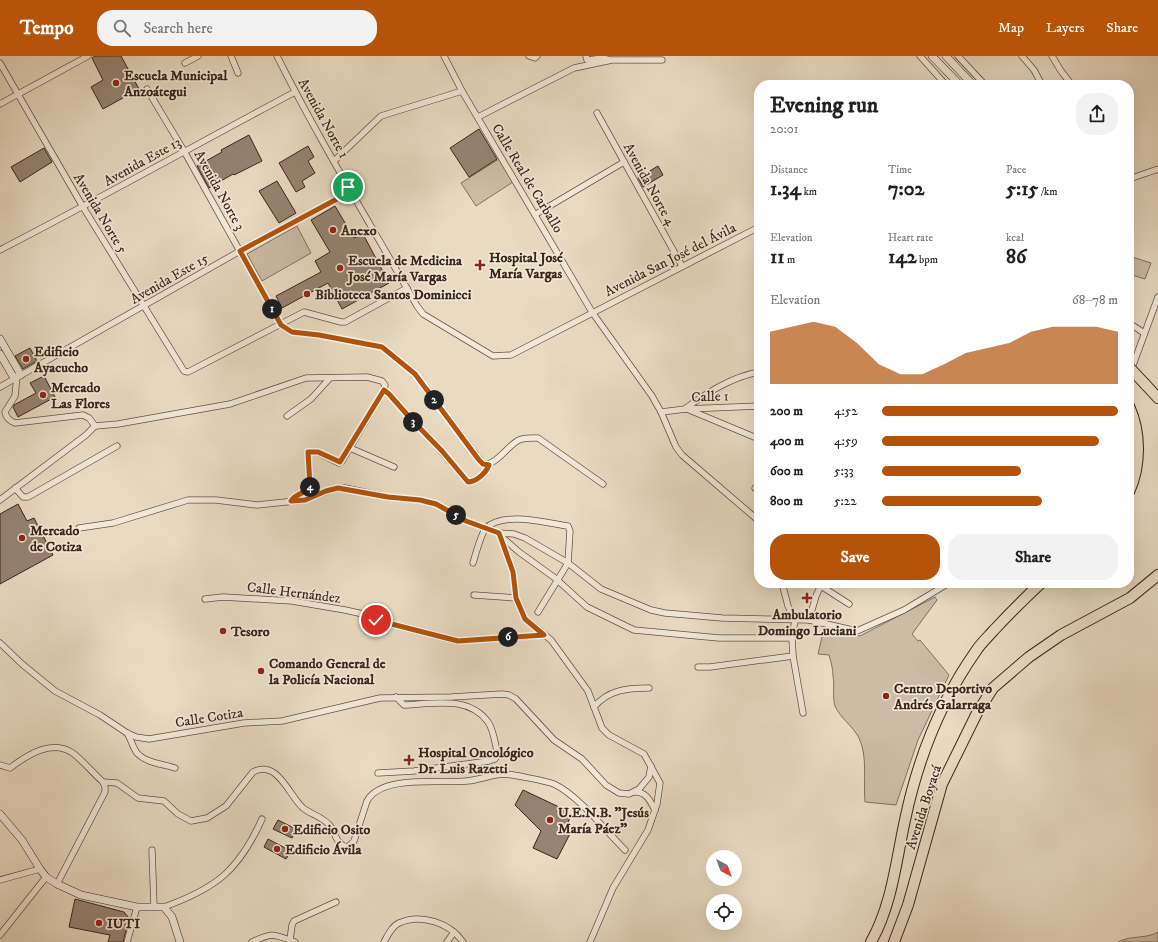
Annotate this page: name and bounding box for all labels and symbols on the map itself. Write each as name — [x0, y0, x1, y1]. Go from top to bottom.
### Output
place label: Escuela Municipal Anzoátegui — [123, 67, 228, 101]
street label: Avenida Norte 1 — [294, 75, 353, 162]
marker: Escuela Municipal Anzoátegui — [111, 78, 121, 88]
street label: Calle Real de Carballo — [487, 121, 567, 237]
street label: Avenida Este 13 — [101, 133, 184, 191]
street label: Avenida Norte 4 — [619, 140, 680, 230]
street label: Avenida Norte 3 — [190, 147, 249, 234]
street label: Avenida Norte 5 — [69, 170, 131, 257]
pin — [331, 170, 365, 204]
street label: Avenida San José del Ávila — [602, 219, 739, 301]
place label: Anexo — [340, 222, 377, 240]
marker: Anexo — [328, 225, 338, 235]
street label: Avenida Este 15 — [127, 249, 212, 308]
place label: Hospital José María Vargas — [489, 249, 563, 283]
place label: Escuela de Medicina José María Vargas — [346, 252, 463, 286]
marker: Hospital José María Vargas — [474, 259, 486, 271]
marker: Escuela de Medicina José María Vargas — [335, 263, 345, 273]
place label: Biblioteca Santos Dominicci — [315, 286, 472, 304]
marker: Biblioteca Santos Dominicci — [302, 289, 312, 299]
pin: 1 — [262, 299, 282, 319]
place label: Edificio Ayacucho — [33, 343, 88, 377]
marker: Edificio Ayacucho — [21, 354, 31, 364]
place label: Mercado Las Flores — [51, 379, 110, 413]
street label: Calle 1 — [691, 387, 729, 407]
marker: Mercado Las Flores — [38, 390, 48, 400]
pin: 2 — [424, 390, 444, 410]
pin: 3 — [403, 412, 423, 432]
pin: 4 — [300, 477, 320, 497]
pin: 5 — [446, 505, 466, 525]
place label: Mercado de Cotiza — [30, 522, 83, 556]
marker: Mercado de Cotiza — [17, 533, 27, 543]
street label: Calle Hernández — [246, 578, 342, 608]
marker: Ambulatorio Domingo Luciani — [801, 592, 813, 604]
pin — [359, 603, 393, 637]
place label: Ambulatorio Domingo Luciani — [758, 606, 857, 640]
place label: Tesoro — [230, 623, 270, 641]
marker: Tesoro — [218, 626, 228, 636]
pin: 6 — [498, 627, 518, 647]
place label: Comando General de la Policía Nacional — [268, 655, 386, 689]
marker: Comando General de la Policía Nacional — [256, 666, 266, 676]
place label: Centro Deportivo Andrés Galarraga — [893, 680, 992, 714]
marker: Centro Deportivo Andrés Galarraga — [881, 691, 891, 701]
street label: Calle Cotiza — [174, 704, 245, 732]
place label: Hospital Oncológico Dr. Luis Razetti — [418, 744, 534, 778]
marker: Hospital Oncológico Dr. Luis Razetti — [403, 754, 415, 766]
street label: Avenida Boyacá — [902, 763, 946, 852]
place label: U.E.N.B. "Jesús María Páez" — [558, 804, 649, 838]
marker: U.E.N.B. "Jesús María Páez" — [545, 815, 555, 825]
place label: Edificio Osito — [293, 821, 370, 839]
marker: Edificio Osito — [280, 824, 290, 834]
place label: Edificio Ávila — [285, 841, 362, 859]
marker: Edificio Ávila — [272, 844, 282, 854]
north arrow — [706, 850, 742, 886]
place label: IUTI — [107, 915, 140, 933]
marker: IUTI — [94, 918, 104, 928]

